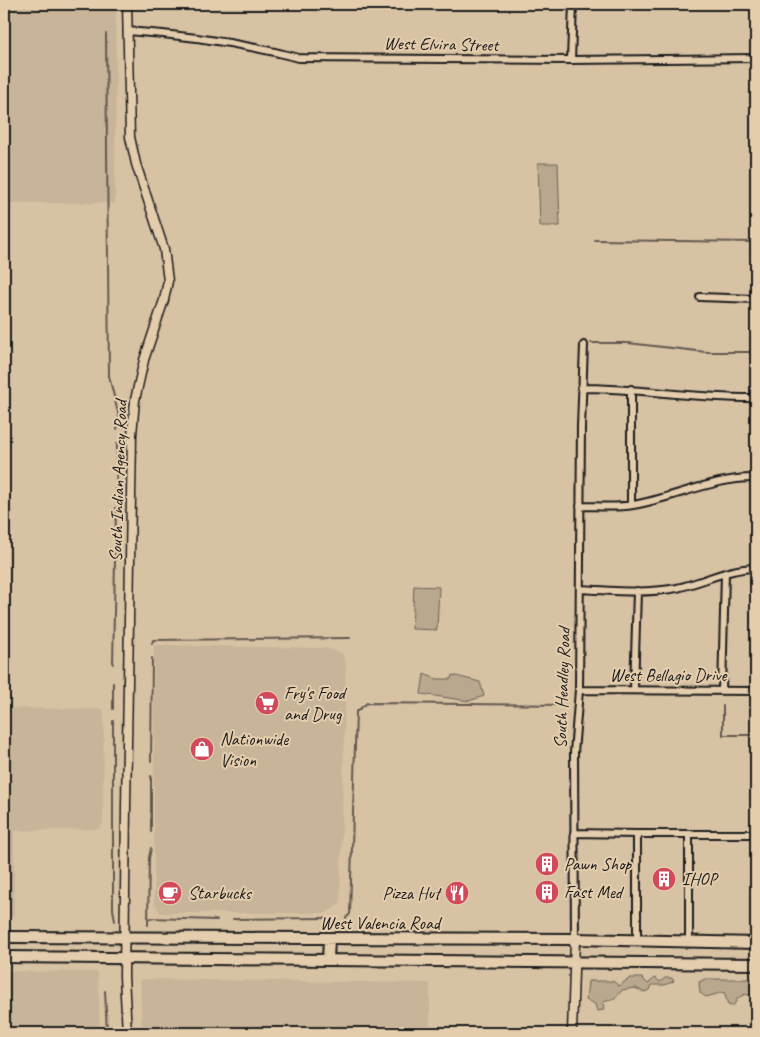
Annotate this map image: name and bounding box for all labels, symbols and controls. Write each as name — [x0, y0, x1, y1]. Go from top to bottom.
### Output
street label: West Elvira Street — [384, 32, 500, 56]
street label: South Indian Agency Road — [104, 397, 132, 562]
street label: South Headley Road — [549, 624, 575, 749]
street label: West Bellagio Drive — [610, 664, 727, 686]
place label: Fry's Food and Drug — [284, 682, 348, 725]
supermarket icon: Fry's Food and Drug — [254, 690, 280, 716]
place label: Nationwide Vision — [220, 728, 289, 771]
shop icon: Nationwide Vision — [189, 736, 215, 762]
building icon: Pawn Shop — [534, 851, 560, 877]
place label: Pawn Shop — [564, 853, 632, 875]
building icon: IHOP — [651, 866, 677, 892]
place label: IHOP — [682, 868, 719, 890]
building icon: Fast Med — [534, 879, 560, 905]
cafe icon: Starbucks — [157, 880, 183, 906]
restaurant icon: Pizza Hut — [444, 880, 470, 906]
place label: Fast Med — [564, 881, 625, 903]
place label: Starbucks — [188, 882, 253, 904]
place label: Pizza Hut — [382, 882, 443, 904]
street label: West Valencia Road — [320, 912, 443, 934]

